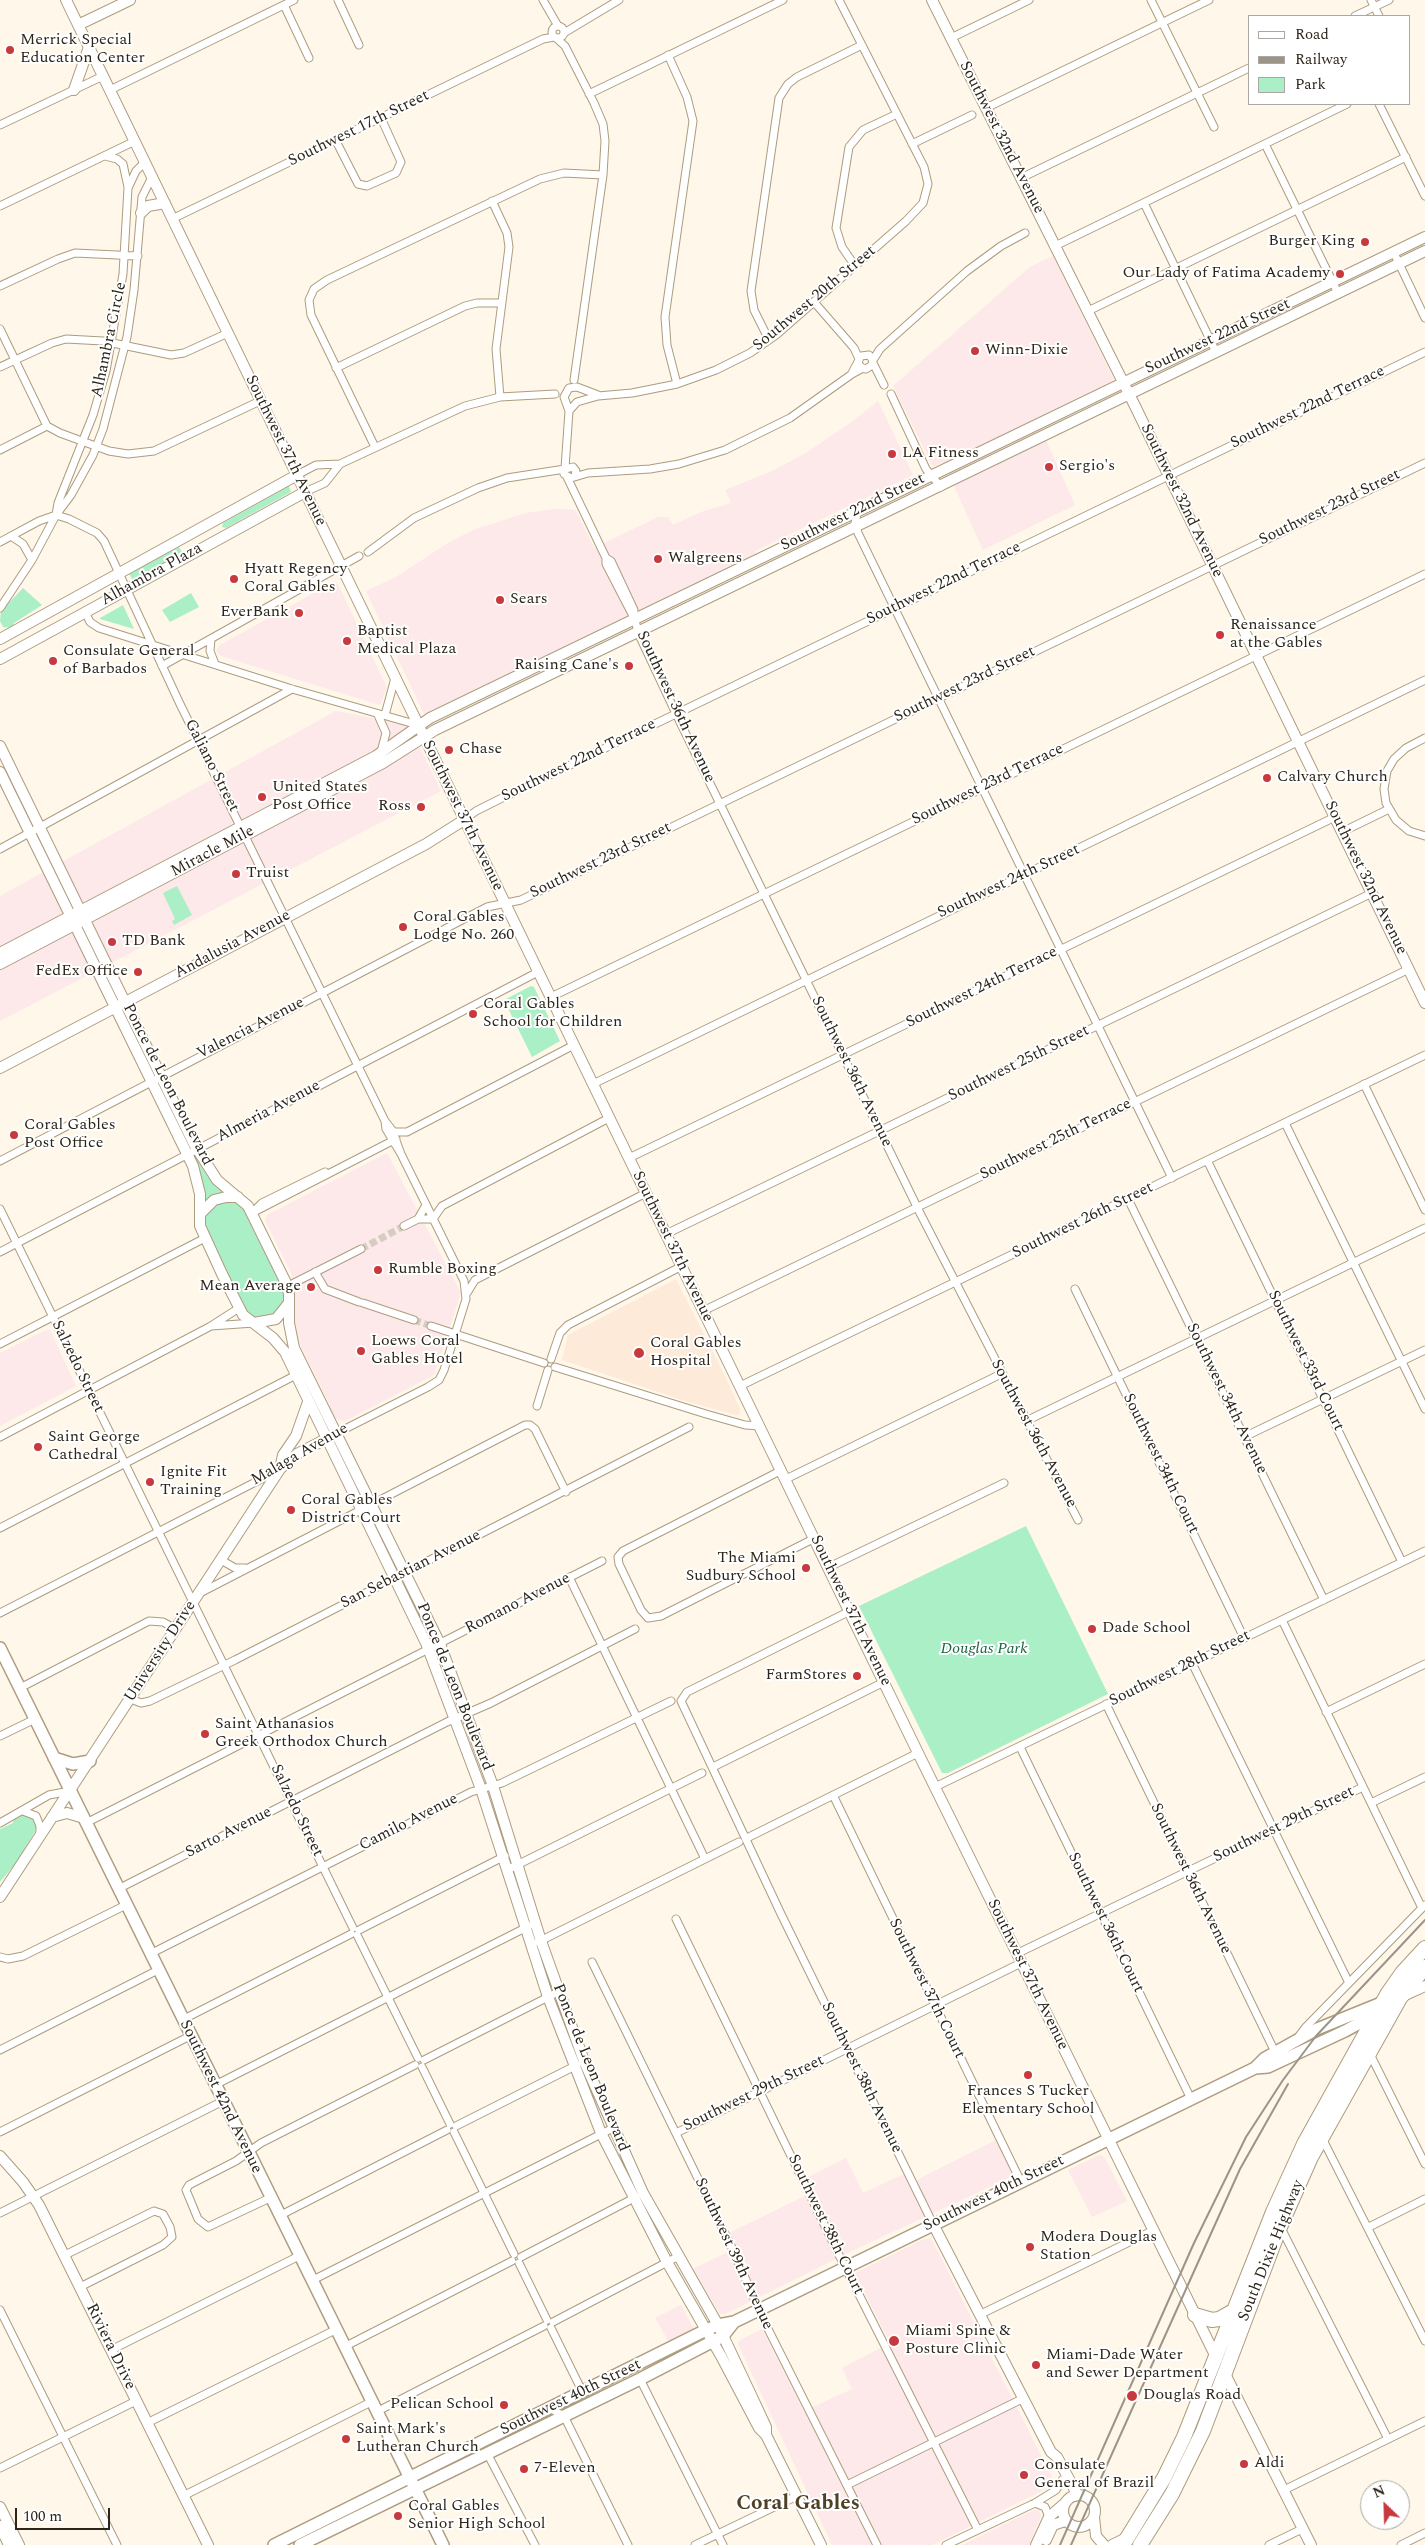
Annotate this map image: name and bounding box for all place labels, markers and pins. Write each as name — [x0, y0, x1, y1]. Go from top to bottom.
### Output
place label: Merrick Special Education Center — [20, 31, 145, 69]
marker: Merrick Special Education Center — [4, 44, 16, 56]
place label: Burger King — [1268, 232, 1355, 252]
marker: Burger King — [1359, 236, 1371, 248]
place label: Our Lady of Fatima Academy — [1122, 264, 1330, 284]
marker: Our Lady of Fatima Academy — [1334, 268, 1346, 280]
place label: Winn-Dixie — [985, 341, 1068, 361]
marker: Winn-Dixie — [969, 345, 981, 357]
place label: LA Fitness — [902, 444, 979, 464]
marker: LA Fitness — [886, 448, 898, 460]
place label: Sergio's — [1059, 457, 1115, 477]
marker: Sergio's — [1043, 461, 1055, 473]
place label: Walgreens — [668, 549, 742, 569]
marker: Walgreens — [652, 553, 664, 565]
place label: Hyatt Regency Coral Gables — [244, 560, 347, 598]
marker: Hyatt Regency Coral Gables — [228, 573, 240, 585]
place label: Sears — [510, 590, 548, 610]
marker: Sears — [494, 594, 506, 606]
place label: EverBank — [220, 603, 289, 623]
marker: EverBank — [293, 607, 305, 619]
place label: Renaissance at the Gables — [1230, 616, 1323, 654]
place label: Baptist Medical Plaza — [357, 622, 456, 660]
marker: Renaissance at the Gables — [1214, 629, 1226, 641]
marker: Baptist Medical Plaza — [341, 635, 353, 647]
place label: Consulate General of Barbados — [63, 642, 194, 680]
marker: Consulate General of Barbados — [47, 655, 59, 667]
place label: Raising Cane's — [514, 656, 619, 676]
marker: Raising Cane's — [623, 660, 635, 672]
place label: Chase — [459, 740, 502, 760]
marker: Chase — [443, 744, 455, 756]
place label: Calvary Church — [1277, 768, 1388, 788]
marker: Calvary Church — [1261, 772, 1273, 784]
place label: United States Post Office — [272, 778, 368, 816]
marker: United States Post Office — [256, 791, 268, 803]
place label: Ross — [378, 797, 411, 817]
marker: Ross — [415, 801, 427, 813]
place label: Truist — [246, 864, 289, 884]
marker: Truist — [230, 868, 242, 880]
place label: Coral Gables Lodge No. 260 — [413, 908, 514, 946]
marker: Coral Gables Lodge No. 260 — [397, 921, 409, 933]
place label: TD Bank — [122, 932, 186, 952]
marker: TD Bank — [106, 936, 118, 948]
place label: FedEx Office — [35, 962, 128, 982]
marker: FedEx Office — [132, 966, 144, 978]
place label: Coral Gables School for Children — [483, 995, 622, 1033]
marker: Coral Gables School for Children — [467, 1008, 479, 1020]
place label: Coral Gables Post Office — [24, 1116, 116, 1154]
marker: Coral Gables Post Office — [8, 1129, 20, 1141]
place label: Rumble Boxing — [388, 1260, 497, 1280]
marker: Rumble Boxing — [372, 1264, 384, 1276]
place label: Mean Average — [199, 1277, 301, 1297]
marker: Mean Average — [305, 1281, 317, 1293]
place label: Loews Coral Gables Hotel — [371, 1332, 463, 1370]
place label: Coral Gables Hospital — [650, 1334, 742, 1372]
marker: Loews Coral Gables Hotel — [355, 1345, 367, 1357]
marker: Coral Gables Hospital — [632, 1346, 646, 1360]
place label: Saint George Cathedral — [48, 1428, 140, 1466]
marker: Saint George Cathedral — [32, 1441, 44, 1453]
place label: Ignite Fit Training — [160, 1463, 227, 1501]
marker: Ignite Fit Training — [144, 1476, 156, 1488]
place label: Coral Gables District Court — [301, 1491, 401, 1529]
marker: Coral Gables District Court — [285, 1504, 297, 1516]
place label: The Miami Sudbury School — [686, 1549, 796, 1587]
marker: The Miami Sudbury School — [800, 1562, 812, 1574]
place label: Dade School — [1102, 1619, 1191, 1639]
marker: Dade School — [1086, 1623, 1098, 1635]
place label: FarmStores — [766, 1666, 847, 1686]
marker: FarmStores — [851, 1670, 863, 1682]
place label: Saint Athanasios Greek Orthodox Church — [215, 1715, 388, 1753]
marker: Saint Athanasios Greek Orthodox Church — [199, 1728, 211, 1740]
marker: Frances S Tucker Elementary School — [1022, 2069, 1034, 2081]
place label: Frances S Tucker Elementary School — [961, 2082, 1095, 2120]
place label: Modera Douglas Station — [1040, 2228, 1157, 2266]
marker: Modera Douglas Station — [1024, 2241, 1036, 2253]
place label: Miami Spine & Posture Clinic — [905, 2322, 1011, 2360]
marker: Miami Spine & Posture Clinic — [887, 2334, 901, 2348]
place label: Miami-Dade Water and Sewer Department — [1046, 2346, 1209, 2384]
marker: Miami-Dade Water and Sewer Department — [1030, 2359, 1042, 2371]
place label: Douglas Road — [1143, 2386, 1241, 2406]
marker: Douglas Road — [1125, 2389, 1139, 2403]
place label: Pelican School — [390, 2395, 494, 2415]
marker: Pelican School — [498, 2399, 510, 2411]
place label: Saint Mark's Lutheran Church — [356, 2420, 479, 2458]
marker: Saint Mark's Lutheran Church — [340, 2433, 352, 2445]
place label: Aldi — [1254, 2454, 1284, 2474]
place label: Consulate General of Brazil — [1034, 2456, 1154, 2494]
marker: Aldi — [1238, 2458, 1250, 2470]
place label: 7-Eleven — [534, 2459, 596, 2479]
marker: 7-Eleven — [518, 2463, 530, 2475]
marker: Consulate General of Brazil — [1018, 2469, 1030, 2481]
place label: Coral Gables Senior High School — [408, 2497, 546, 2535]
marker: Coral Gables Senior High School — [392, 2510, 404, 2522]

